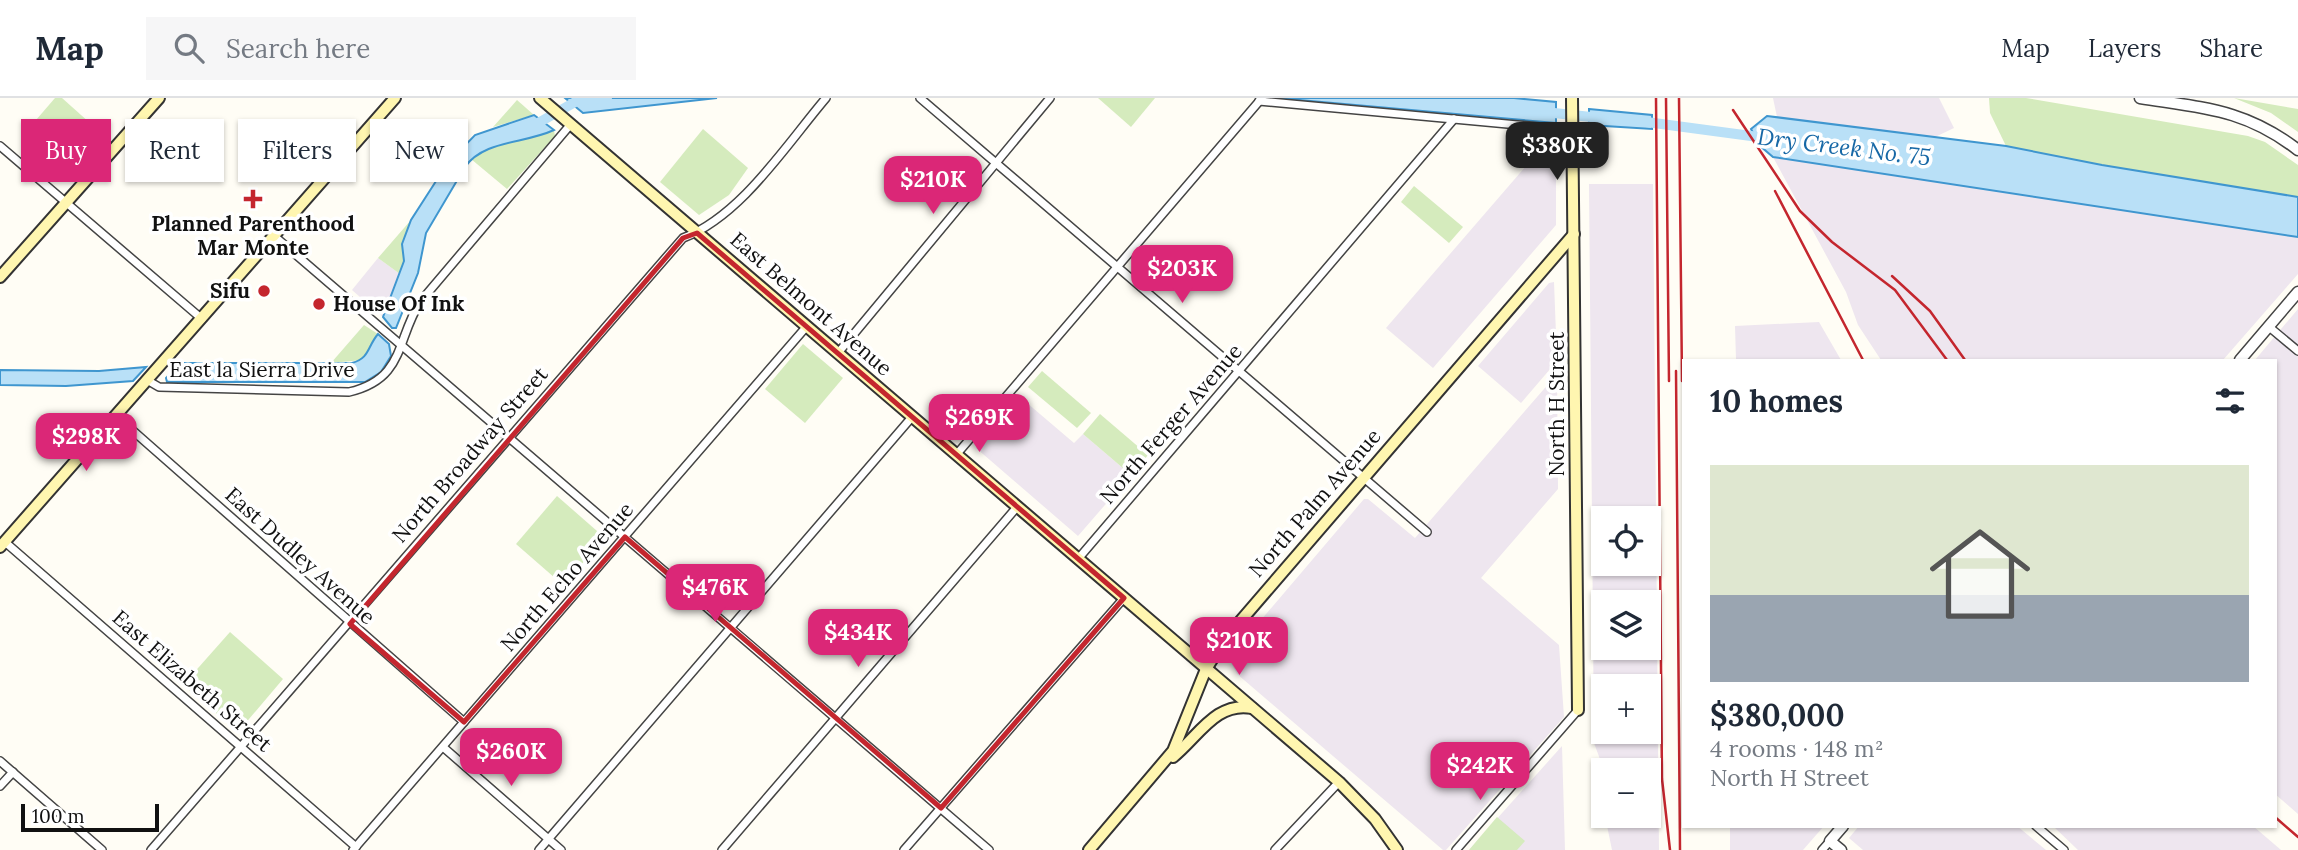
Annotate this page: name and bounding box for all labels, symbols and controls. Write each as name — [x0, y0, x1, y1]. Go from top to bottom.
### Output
search box — [146, 17, 636, 80]
text: Map — [35, 27, 104, 69]
icon: search — [170, 29, 208, 67]
text: Search here — [226, 32, 370, 65]
text: Map — [2001, 33, 2050, 64]
text: Layers — [2088, 33, 2161, 64]
text: Share — [2199, 33, 2263, 64]
chip: Buy — [21, 119, 111, 182]
chip: Rent — [125, 119, 224, 182]
chip: Filters — [238, 119, 356, 182]
chip: New — [370, 119, 468, 182]
pin: $380K — [1508, 122, 1606, 182]
water label: Dry Creek No. 75 — [1756, 122, 1932, 172]
text: $380K — [1522, 130, 1592, 159]
pin: $210K — [884, 156, 982, 216]
text: $210K — [900, 164, 966, 193]
marker: Planned Parenthood Mar Monte — [243, 189, 263, 209]
place label: Planned Parenthood Mar Monte — [151, 210, 355, 261]
street label: East Belmont Avenue — [725, 226, 898, 381]
pin: $203K — [1133, 246, 1231, 305]
text: $203K — [1147, 253, 1217, 282]
place label: Sifu — [210, 277, 250, 304]
marker: Sifu — [256, 283, 272, 299]
place label: House Of Ink — [333, 290, 465, 317]
marker: House Of Ink — [311, 296, 327, 312]
street label: North H Street — [1543, 331, 1570, 476]
street label: North Ferger Avenue — [1094, 338, 1248, 509]
street label: East la Sierra Drive — [169, 356, 355, 383]
street label: North Broadway Street — [386, 361, 554, 548]
text: 10 homes — [1710, 382, 1843, 420]
icon: filters — [2211, 382, 2249, 420]
pin: $269K — [930, 394, 1028, 454]
text: $269K — [945, 402, 1013, 431]
pin: $298K — [37, 414, 135, 473]
text: $298K — [52, 421, 120, 450]
street label: North Palm Avenue — [1243, 423, 1387, 583]
street label: East Dudley Avenue — [220, 481, 381, 630]
street label: North Echo Avenue — [494, 496, 639, 657]
map controls — [1591, 506, 1661, 828]
button: locate — [1591, 506, 1661, 576]
icon: home — [1917, 511, 2043, 637]
pin: $476K — [666, 564, 764, 624]
text: $476K — [682, 572, 748, 601]
button: layers — [1591, 590, 1661, 660]
street label: East Elizabeth Street — [107, 604, 278, 758]
pin: $434K — [809, 610, 907, 669]
text: $434K — [824, 617, 892, 646]
pin: $210K — [1190, 618, 1288, 677]
text: $210K — [1206, 625, 1272, 654]
button: + — [1591, 674, 1661, 744]
text: $380,000 — [1710, 696, 1844, 734]
pin: $260K — [462, 728, 560, 788]
text: 4 rooms · 148 m² — [1710, 734, 1884, 763]
text: $260K — [476, 736, 546, 765]
pin: $242K — [1431, 742, 1529, 802]
text: $242K — [1447, 750, 1514, 779]
button: − — [1591, 758, 1661, 828]
text: North H Street — [1710, 763, 1869, 792]
scale bar — [21, 801, 159, 833]
text: 100 m — [32, 804, 85, 828]

